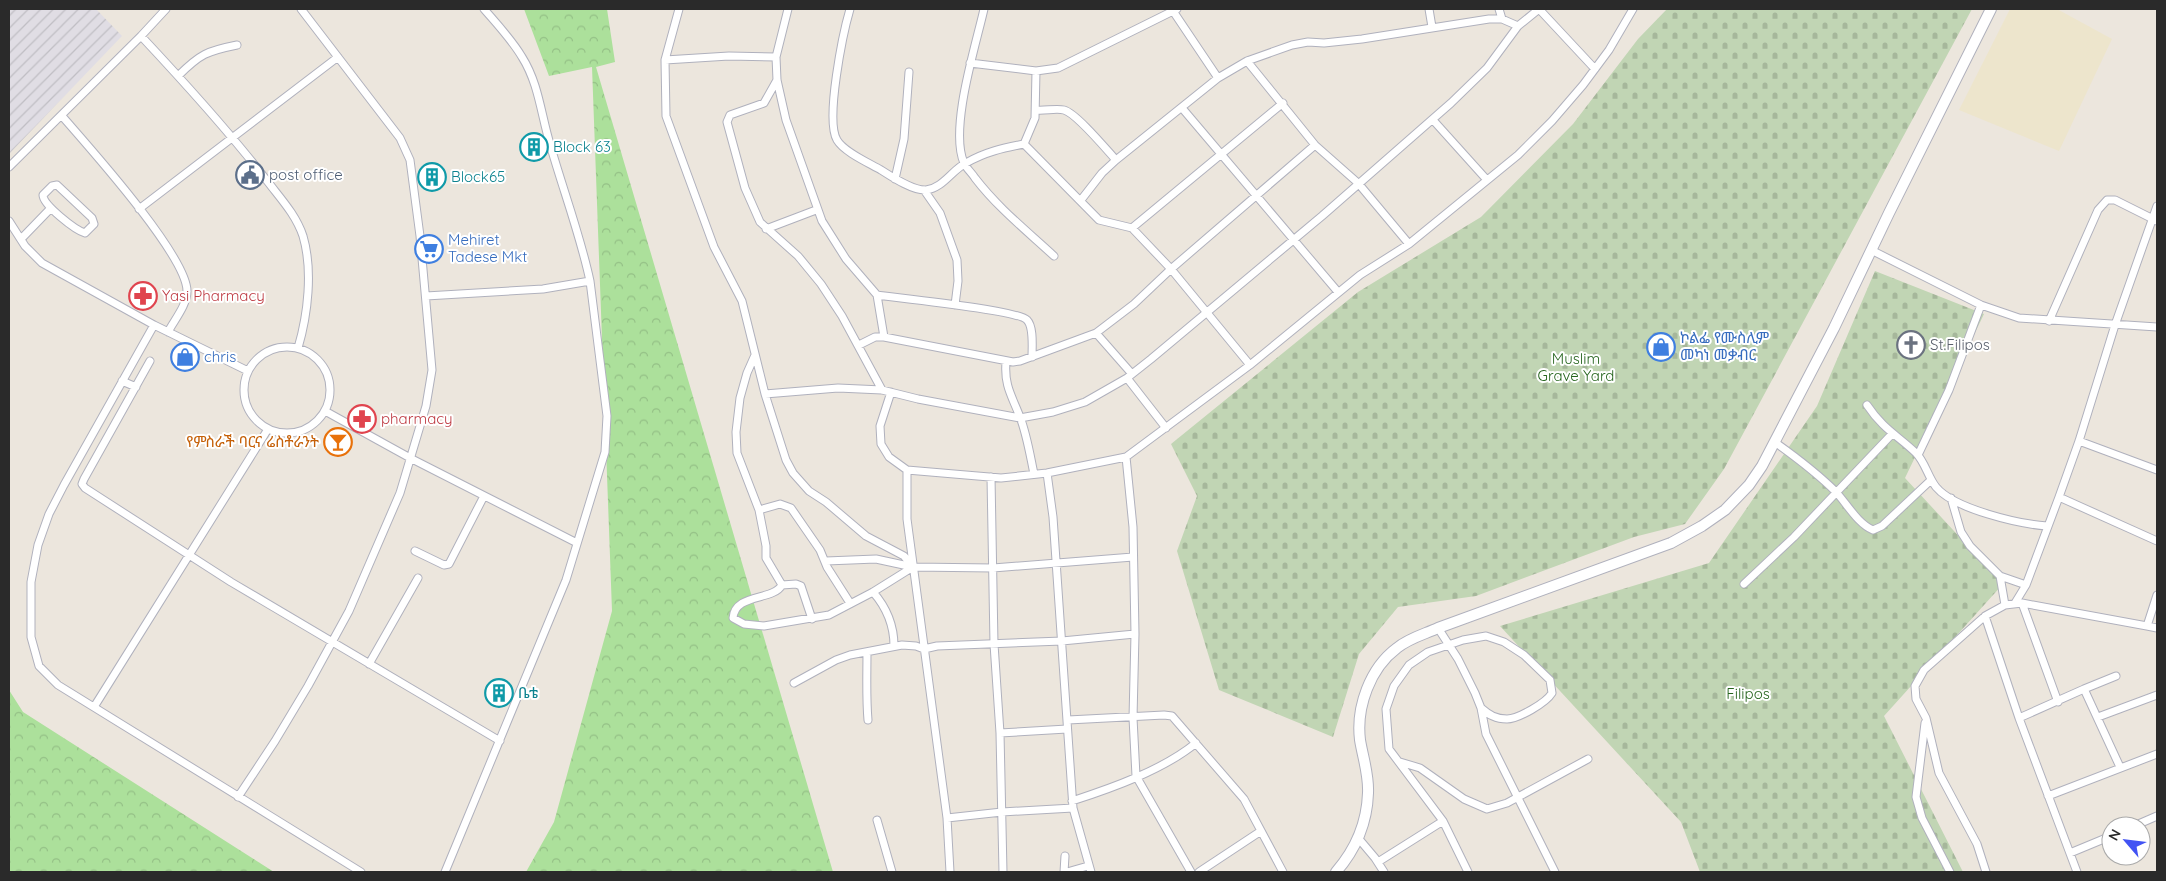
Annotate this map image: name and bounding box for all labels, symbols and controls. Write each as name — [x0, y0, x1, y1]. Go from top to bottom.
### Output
building icon: Block 63 — [519, 132, 549, 162]
place label: Block 63 — [553, 137, 611, 156]
public building icon: post office — [235, 160, 265, 190]
building icon: Block65 — [417, 162, 447, 192]
place label: post office — [269, 165, 343, 184]
place label: Block65 — [451, 167, 505, 186]
place label: Mehiret Tadese Mkt — [448, 230, 527, 266]
supermarket icon: Mehiret Tadese Mkt — [414, 234, 444, 264]
pharmacy icon: Yasi Pharmacy — [128, 281, 158, 311]
place label: Yasi Pharmacy — [162, 286, 265, 305]
place label: ኮልፌ የሙስሊም መካነ መቃብር — [1680, 328, 1769, 364]
church icon: St.Filipos — [1896, 330, 1926, 360]
shop icon: ኮልፌ የሙስሊም መካነ መቃብር — [1646, 332, 1676, 362]
place label: St.Filipos — [1930, 335, 1990, 354]
shop icon: chris — [170, 342, 200, 372]
place label: chris — [204, 347, 236, 366]
park label: Muslim Grave Yard — [1538, 349, 1614, 385]
pharmacy icon: pharmacy — [347, 404, 377, 434]
place label: pharmacy — [381, 409, 453, 428]
bar icon: የምስራች ባርና ሬስቶራንት — [323, 427, 353, 457]
place label: የምስራች ባርና ሬስቶራንት — [186, 432, 319, 451]
building icon: ቤቴ — [484, 678, 514, 708]
place label: ቤቴ — [518, 683, 538, 702]
park label: Filipos — [1726, 684, 1770, 703]
north arrow — [2101, 816, 2151, 866]
text: N — [2104, 826, 2125, 844]

